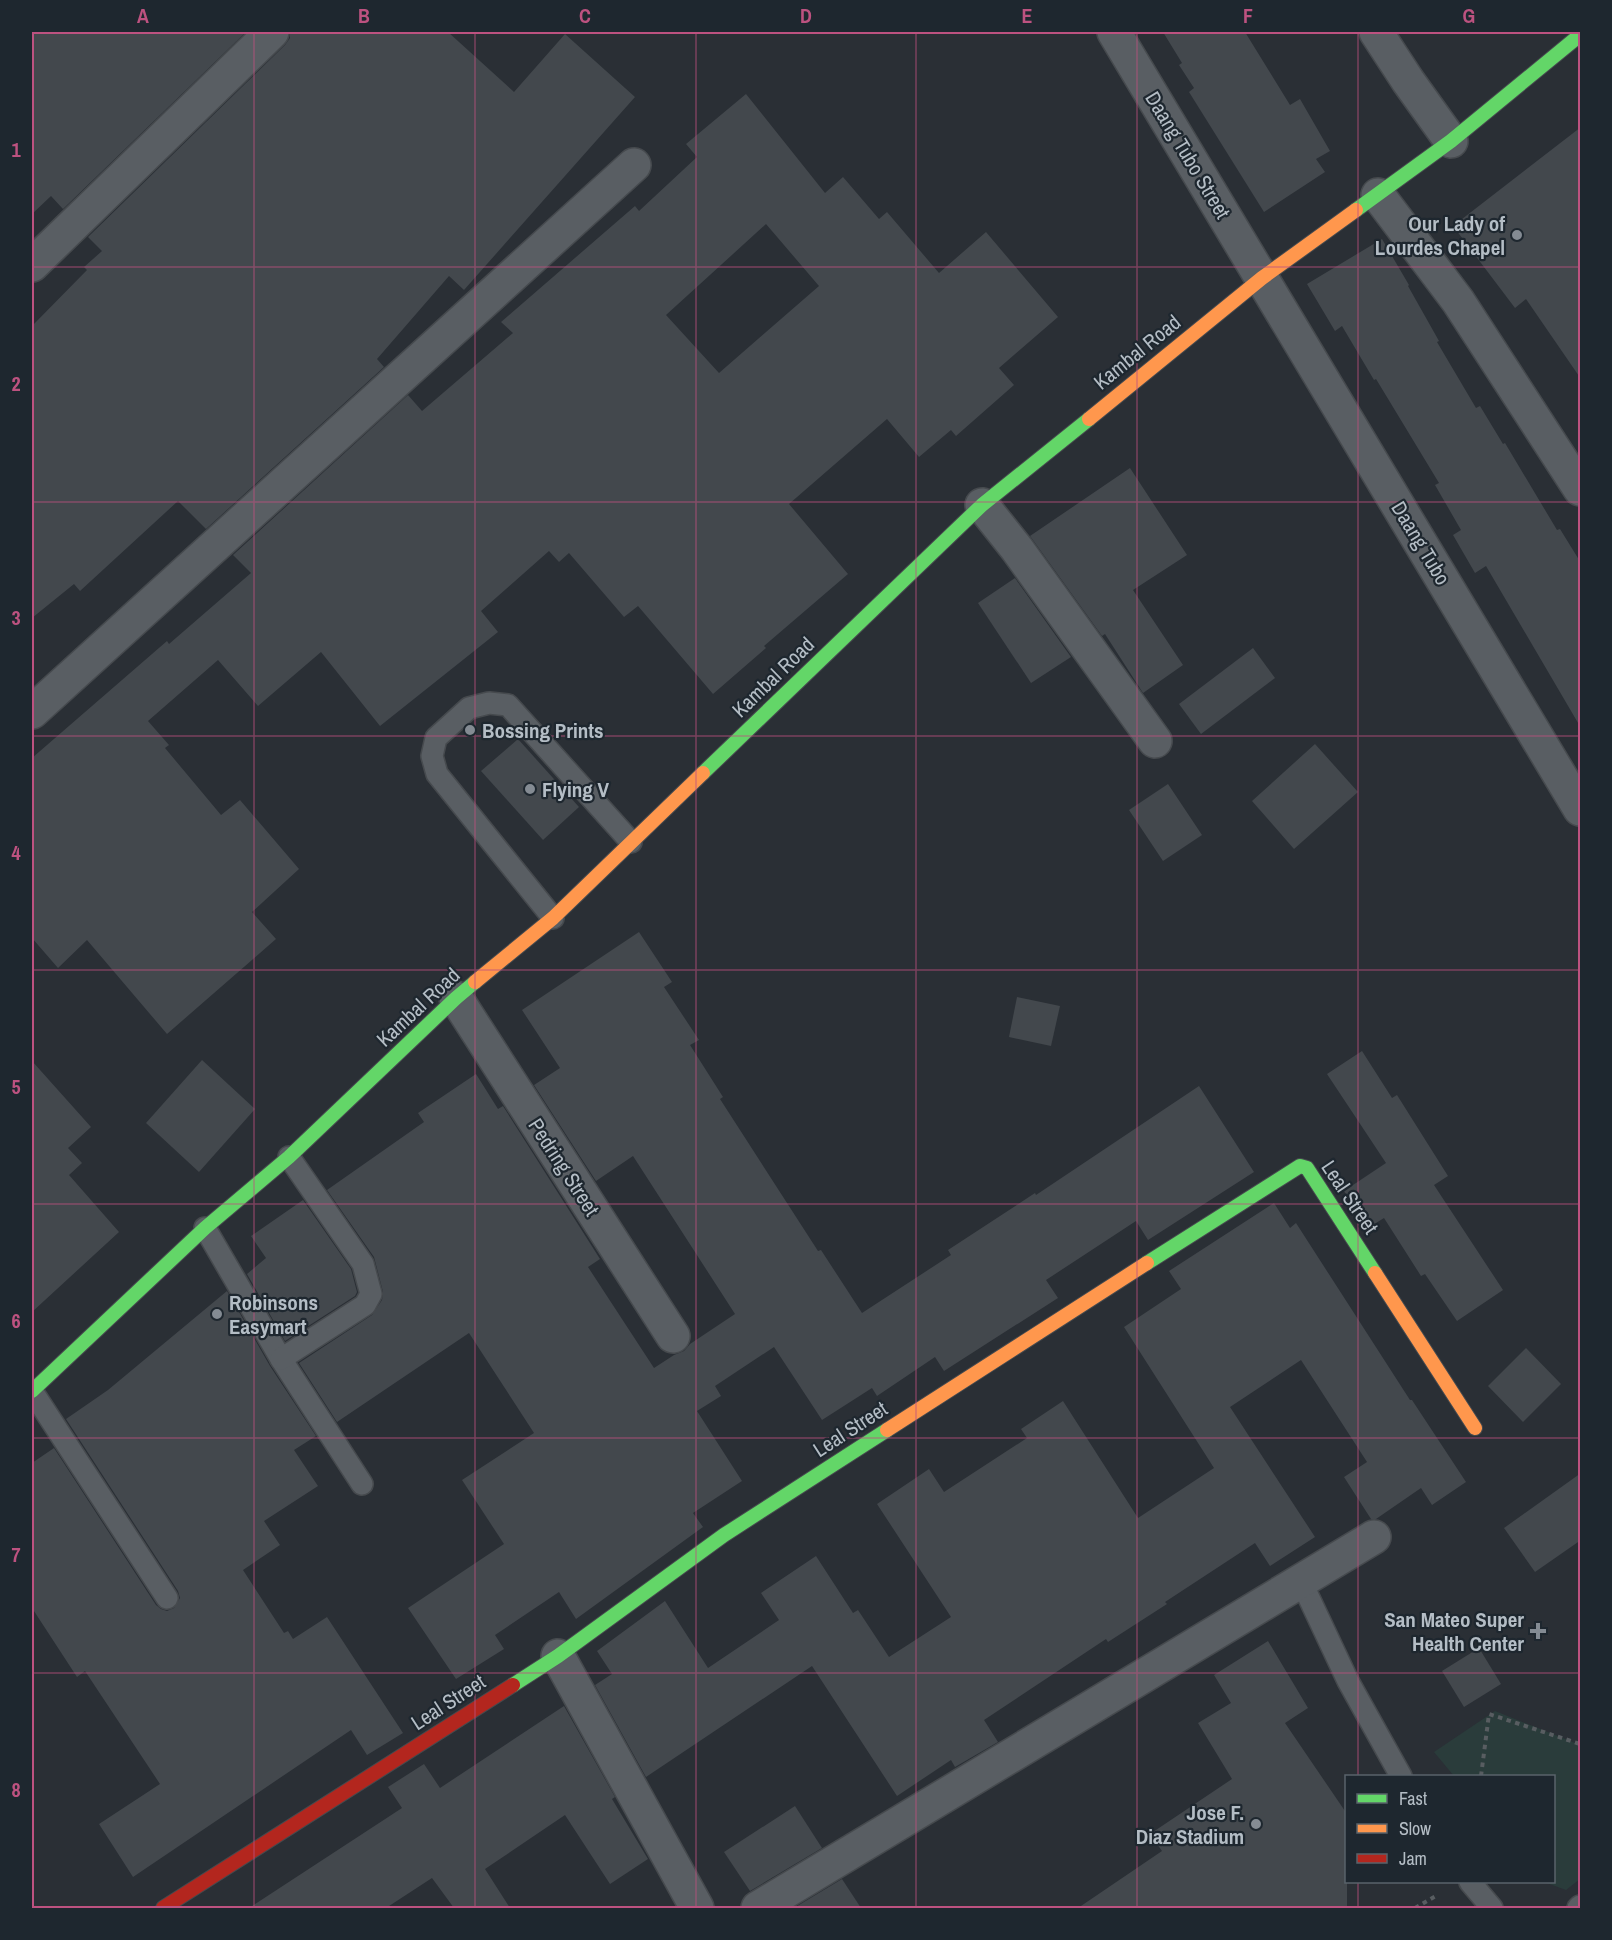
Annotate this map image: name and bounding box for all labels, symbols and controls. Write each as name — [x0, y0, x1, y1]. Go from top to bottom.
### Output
text: A — [137, 2, 149, 29]
text: B — [358, 2, 370, 29]
text: C — [579, 2, 591, 29]
text: D — [800, 2, 812, 29]
text: E — [1022, 2, 1033, 29]
text: F — [1243, 2, 1253, 29]
text: G — [1463, 2, 1475, 29]
street label: Daang Tubo Street — [1139, 86, 1238, 224]
text: 1 — [11, 136, 21, 163]
place label: Our Lady of Lourdes Chapel — [1375, 209, 1505, 262]
marker: Our Lady of Lourdes Chapel — [1510, 228, 1524, 242]
street label: Kambal Road — [1087, 308, 1187, 396]
text: 2 — [11, 370, 21, 397]
street label: Daang Tubo — [1385, 496, 1457, 590]
text: 3 — [11, 604, 21, 631]
street label: Kambal Road — [725, 630, 821, 724]
place label: Bossing Prints — [482, 716, 604, 745]
marker: Bossing Prints — [463, 723, 477, 737]
place label: Flying V — [542, 775, 610, 804]
marker: Flying V — [523, 782, 537, 796]
text: 4 — [11, 839, 21, 866]
street label: Kambal Road — [370, 961, 466, 1053]
text: 5 — [11, 1073, 21, 1100]
street label: Pedring Street — [522, 1113, 607, 1222]
street label: Leal Street — [1315, 1154, 1385, 1240]
place label: Robinsons Easymart — [229, 1288, 318, 1341]
text: 6 — [11, 1307, 21, 1334]
marker: Robinsons Easymart — [210, 1307, 224, 1321]
street label: Leal Street — [807, 1394, 893, 1464]
text: 7 — [11, 1541, 21, 1568]
place label: San Mateo Super Health Center — [1384, 1605, 1524, 1658]
marker: San Mateo Super Health Center — [1529, 1622, 1547, 1640]
street label: Leal Street — [405, 1667, 491, 1737]
legend — [1345, 1775, 1555, 1883]
text: 8 — [11, 1776, 21, 1803]
text: Fast — [1399, 1786, 1427, 1811]
place label: Jose F. Diaz Stadium — [1136, 1798, 1244, 1851]
text: Slow — [1399, 1816, 1431, 1841]
marker: Jose F. Diaz Stadium — [1249, 1817, 1263, 1831]
text: Jam — [1399, 1846, 1427, 1871]

